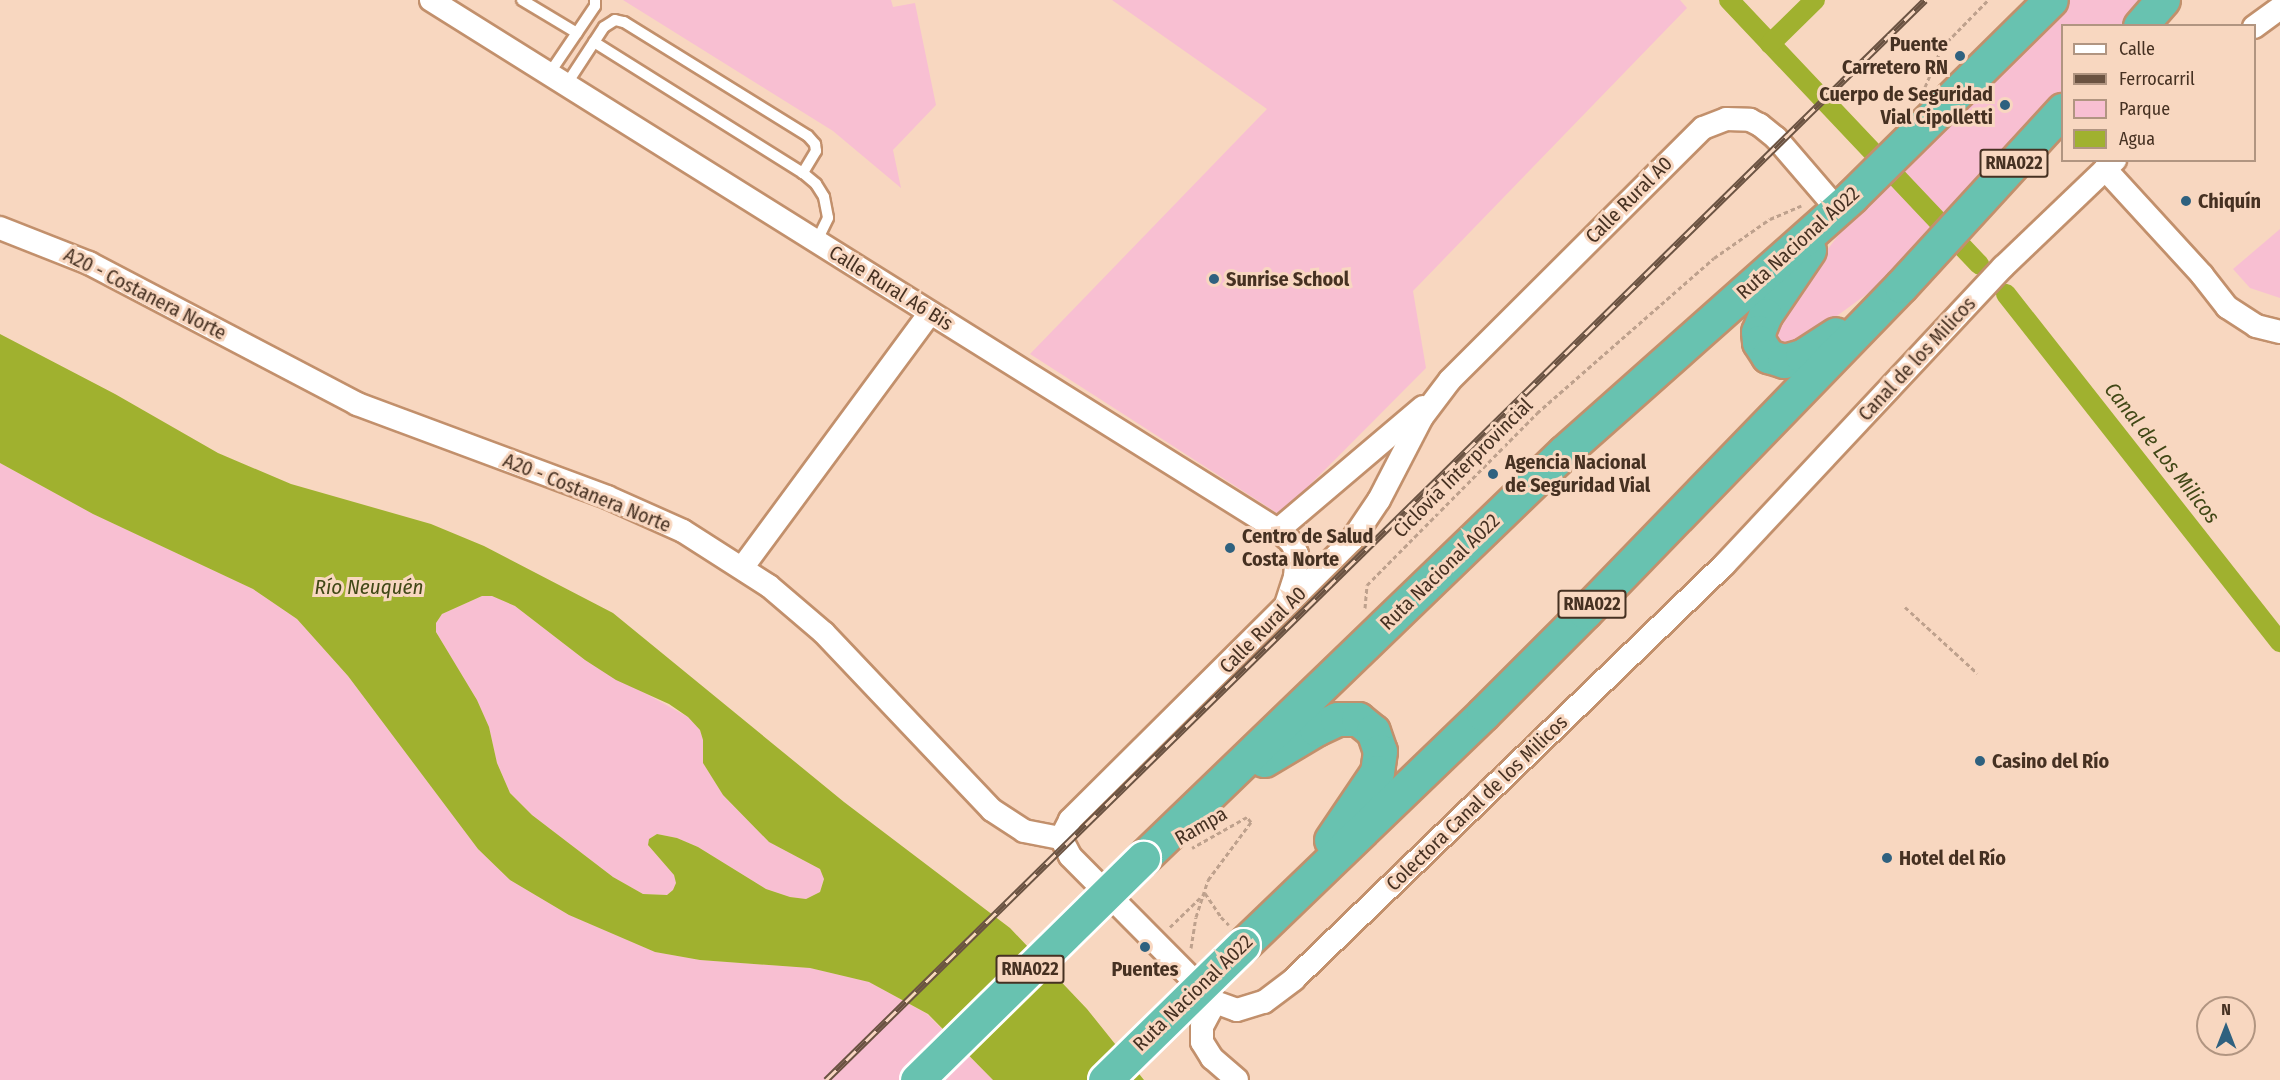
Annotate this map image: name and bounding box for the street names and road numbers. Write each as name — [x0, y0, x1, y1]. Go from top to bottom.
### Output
road number: RNA022 — [1978, 148, 2050, 178]
street label: Calle Rural A0 — [1581, 152, 1677, 248]
street label: Ruta Nacional A022 — [1732, 182, 1864, 304]
street label: Calle Rural A6 Bis — [825, 240, 957, 336]
street label: A20 - Costanera Norte — [60, 243, 230, 345]
street label: Canal de los Milicos — [1853, 292, 1981, 426]
street label: Ciclovía Interprovincial — [1388, 393, 1538, 543]
street label: A20 - Costanera Norte — [500, 448, 674, 538]
street label: Ruta Nacional A022 — [1375, 509, 1505, 635]
street label: Calle Rural A0 — [1215, 582, 1311, 678]
road number: RNA022 — [1556, 589, 1628, 619]
street label: Colectora Canal de los Milicos — [1381, 710, 1573, 896]
street label: Rampa — [1171, 802, 1231, 850]
street label: Ruta Nacional A022 — [1128, 930, 1258, 1056]
road number: RNA022 — [994, 954, 1066, 984]

